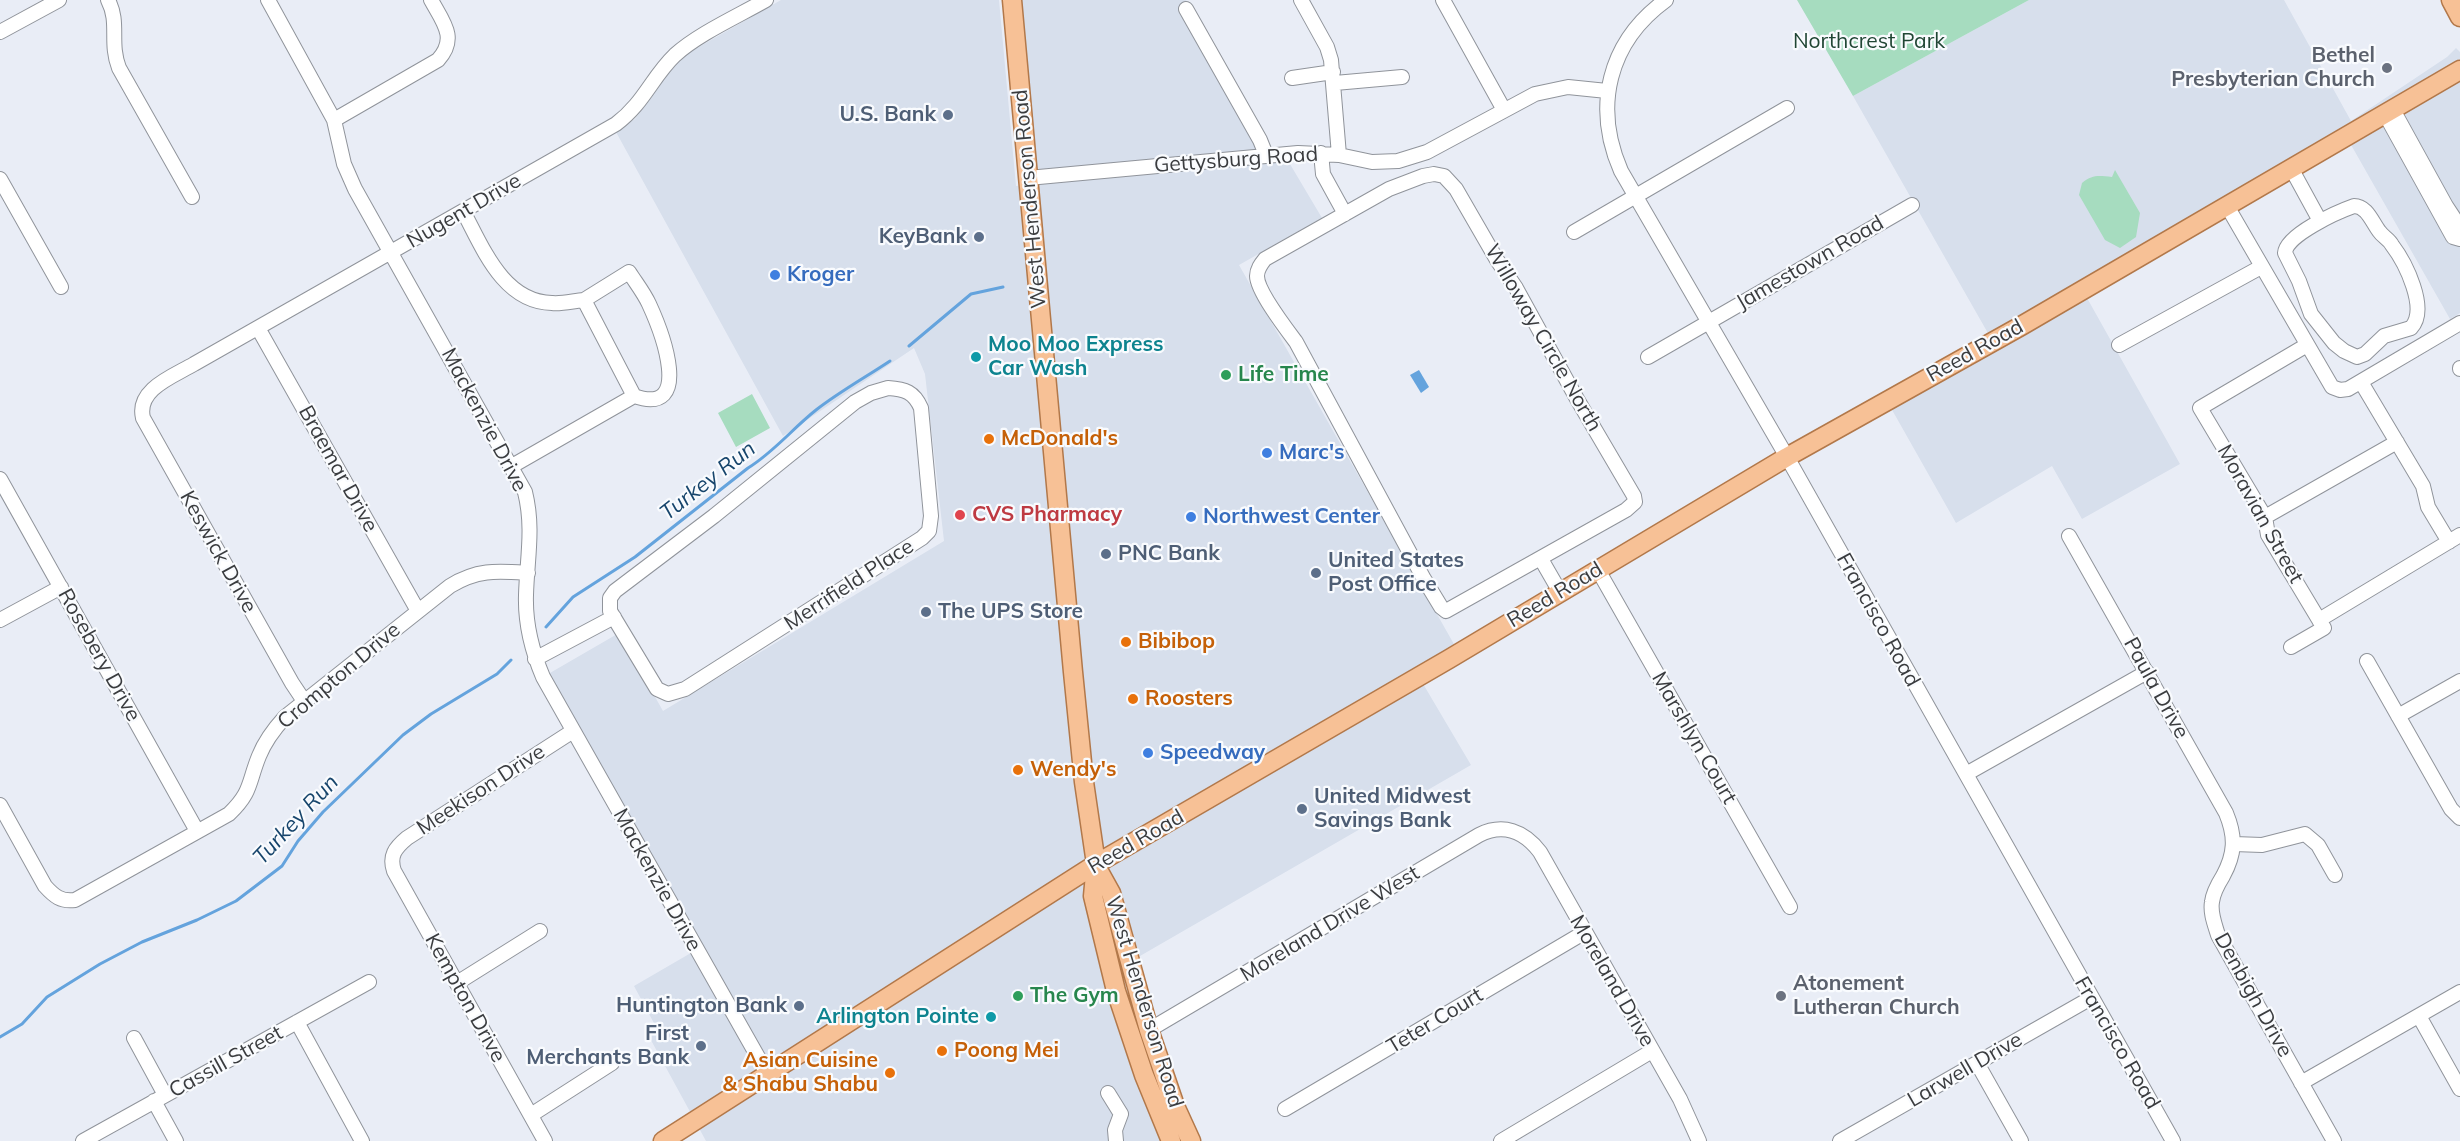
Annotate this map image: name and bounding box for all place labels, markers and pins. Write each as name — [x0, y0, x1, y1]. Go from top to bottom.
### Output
place label: Bethel Presbyterian Church — [2171, 43, 2375, 93]
marker: Bethel Presbyterian Church — [2380, 61, 2394, 75]
place label: U.S. Bank — [839, 102, 936, 128]
marker: U.S. Bank — [941, 108, 955, 122]
place label: KeyBank — [879, 224, 967, 250]
marker: KeyBank — [972, 230, 986, 244]
place label: Kroger — [787, 262, 854, 288]
marker: Kroger — [768, 268, 782, 282]
place label: Moo Moo Express Car Wash — [988, 332, 1163, 382]
marker: Moo Moo Express Car Wash — [969, 350, 983, 364]
place label: Life Time — [1238, 362, 1329, 388]
marker: Life Time — [1219, 368, 1233, 382]
place label: McDonald's — [1001, 426, 1118, 452]
marker: McDonald's — [982, 432, 996, 446]
place label: Marc's — [1279, 440, 1345, 466]
marker: Marc's — [1260, 446, 1274, 460]
place label: CVS Pharmacy — [972, 502, 1122, 528]
place label: Northwest Center — [1203, 504, 1380, 530]
marker: CVS Pharmacy — [953, 508, 967, 522]
marker: Northwest Center — [1184, 510, 1198, 524]
place label: PNC Bank — [1118, 541, 1220, 567]
marker: PNC Bank — [1099, 547, 1113, 561]
place label: United States Post Office — [1328, 548, 1464, 598]
marker: United States Post Office — [1309, 566, 1323, 580]
place label: The UPS Store — [938, 599, 1083, 625]
marker: The UPS Store — [919, 605, 933, 619]
place label: Bibibop — [1138, 629, 1215, 655]
marker: Bibibop — [1119, 635, 1133, 649]
place label: Roosters — [1145, 686, 1233, 712]
marker: Roosters — [1126, 692, 1140, 706]
place label: Speedway — [1160, 740, 1265, 766]
marker: Speedway — [1141, 746, 1155, 760]
place label: Wendy's — [1030, 757, 1116, 783]
marker: Wendy's — [1011, 763, 1025, 777]
place label: United Midwest Savings Bank — [1314, 784, 1471, 834]
marker: United Midwest Savings Bank — [1295, 802, 1309, 816]
place label: Atonement Lutheran Church — [1793, 971, 1960, 1021]
place label: The Gym — [1030, 983, 1119, 1009]
marker: The Gym — [1011, 989, 1025, 1003]
marker: Atonement Lutheran Church — [1774, 989, 1788, 1003]
place label: Huntington Bank — [616, 993, 787, 1019]
marker: Huntington Bank — [792, 999, 806, 1013]
place label: Arlington Pointe — [816, 1004, 979, 1030]
marker: Arlington Pointe — [984, 1010, 998, 1024]
place label: First Merchants Bank — [526, 1021, 689, 1071]
place label: Poong Mei — [954, 1038, 1059, 1064]
marker: First Merchants Bank — [694, 1039, 708, 1053]
marker: Poong Mei — [935, 1044, 949, 1058]
place label: Asian Cuisine & Shabu Shabu — [723, 1048, 878, 1098]
marker: Asian Cuisine & Shabu Shabu — [883, 1066, 897, 1080]

